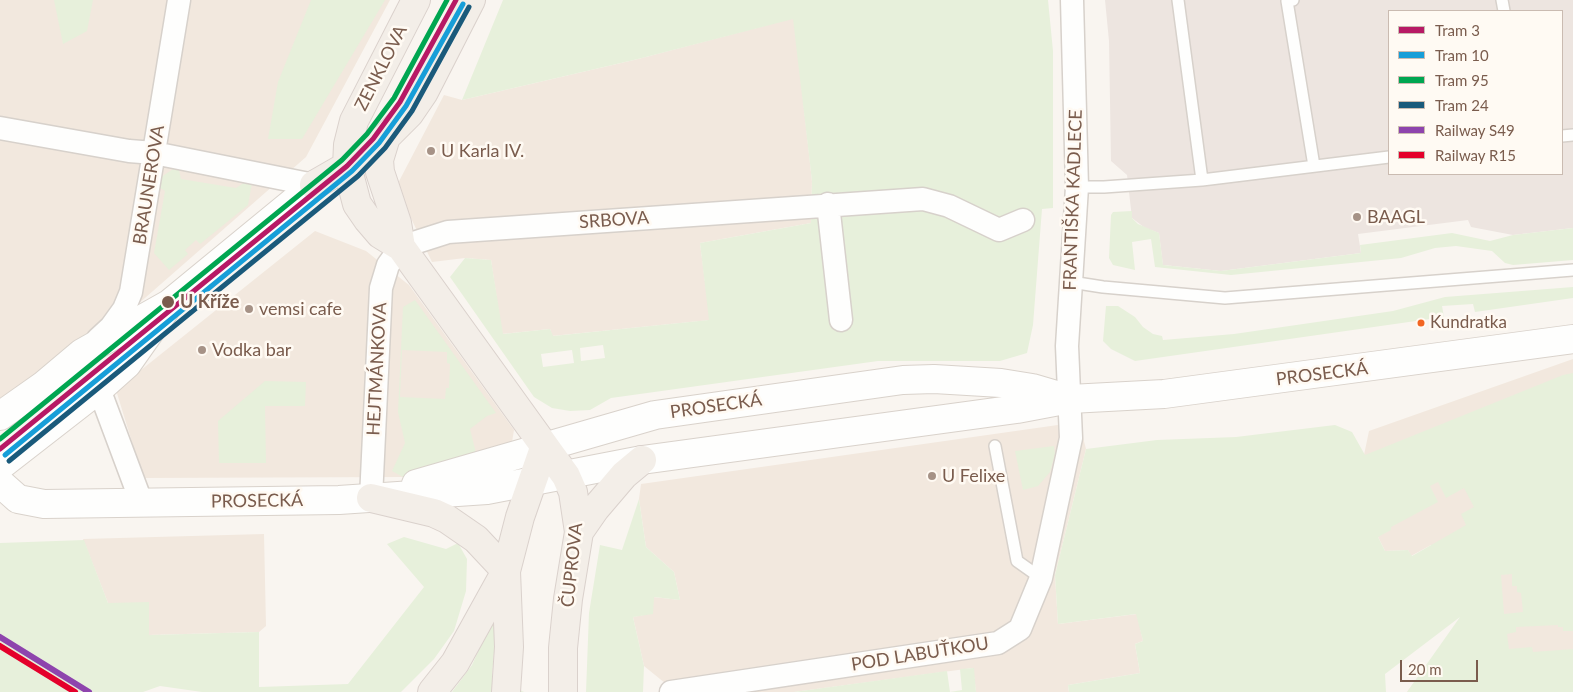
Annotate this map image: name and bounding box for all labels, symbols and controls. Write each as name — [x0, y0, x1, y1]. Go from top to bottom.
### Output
legend — [1388, 10, 1563, 175]
text: Tram 3 — [1435, 21, 1480, 39]
street label: ZENKLOVA — [350, 22, 412, 114]
text: Tram 10 — [1435, 46, 1489, 64]
text: Tram 95 — [1435, 71, 1489, 89]
text: Tram 24 — [1435, 96, 1489, 114]
street label: FRANTIŠKA KADLECE — [1059, 109, 1087, 291]
text: Railway S49 — [1435, 121, 1515, 139]
street label: BRAUNEROVA — [129, 124, 169, 246]
place label: U Karla IV. — [441, 140, 524, 162]
marker: U Karla IV. — [425, 145, 437, 157]
text: Railway R15 — [1435, 146, 1516, 164]
place label: BAAGL — [1367, 206, 1425, 228]
street label: SRBOVA — [578, 207, 650, 233]
marker: BAAGL — [1351, 211, 1363, 223]
place label: U Kříže — [180, 291, 239, 313]
marker: U Kříže — [160, 294, 176, 310]
place label: vemsi cafe — [259, 298, 342, 320]
street label: HEJTMÁNKOVA — [363, 302, 391, 436]
marker: vemsi cafe — [243, 303, 255, 315]
place label: Kundratka — [1430, 313, 1507, 333]
marker: Kundratka — [1416, 318, 1426, 328]
place label: Vodka bar — [212, 339, 291, 361]
marker: Vodka bar — [196, 344, 208, 356]
street label: PROSECKÁ — [1275, 358, 1369, 390]
street label: PROSECKÁ — [669, 389, 763, 423]
place label: U Felixe — [942, 465, 1005, 487]
marker: U Felixe — [926, 470, 938, 482]
street label: PROSECKÁ — [211, 489, 303, 513]
street label: ČUPROVA — [557, 522, 587, 608]
street label: POD LABUŤKOU — [850, 632, 990, 676]
scale bar — [1403, 650, 1480, 682]
text: 20 m — [1408, 660, 1442, 678]

